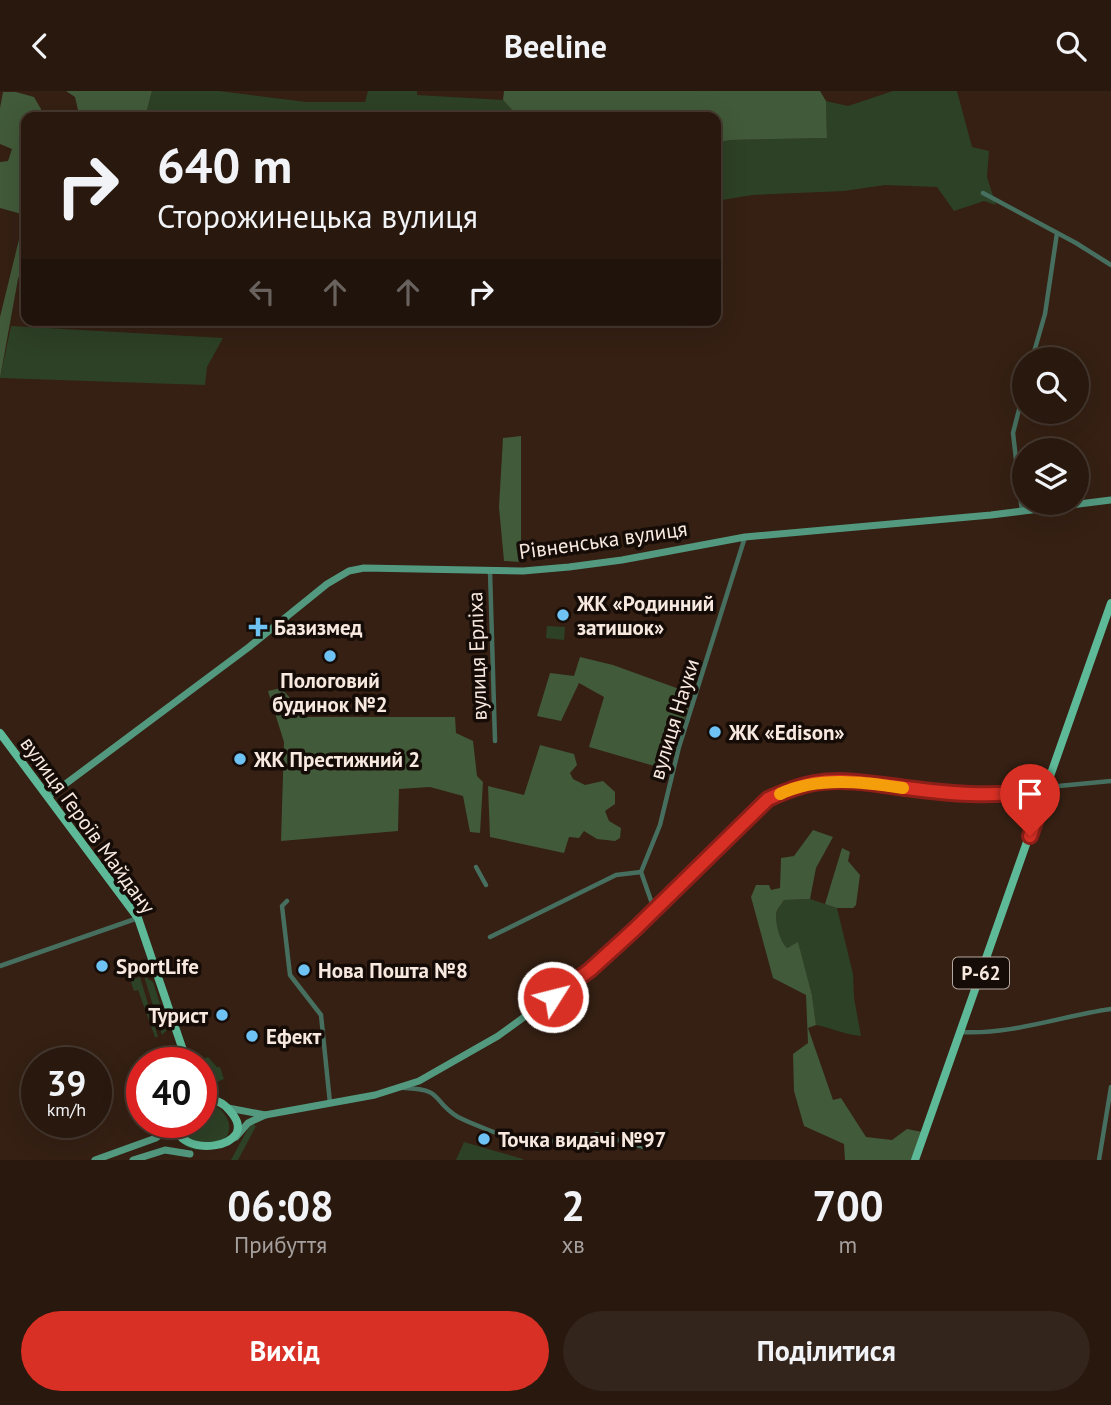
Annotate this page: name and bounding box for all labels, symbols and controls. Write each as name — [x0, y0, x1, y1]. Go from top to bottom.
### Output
text: Beeline — [504, 25, 607, 67]
icon: back — [21, 27, 59, 65]
icon: search — [1052, 27, 1090, 65]
text: 640 m — [157, 133, 292, 197]
icon: right — [42, 140, 133, 231]
text: Сторожинецька вулиця — [157, 195, 478, 237]
icon: left — [243, 273, 281, 311]
icon: ahead — [316, 273, 354, 311]
icon: ahead — [389, 273, 427, 311]
icon: right — [462, 273, 500, 311]
map controls — [1012, 347, 1089, 515]
button: search — [1012, 347, 1089, 424]
button: layers — [1012, 438, 1089, 515]
street label: Рівненська вулиця — [517, 515, 689, 565]
place label: ЖК «Родинний затишок» — [576, 590, 714, 641]
street label: вулиця Ерліха — [461, 591, 493, 721]
marker: ЖК «Родинний затишок» — [555, 607, 571, 623]
place label: Базизмед — [274, 614, 362, 641]
marker: Базизмед — [248, 617, 268, 637]
marker: Пологовий будинок №2 — [322, 648, 338, 664]
street label: вулиця Науки — [643, 655, 705, 783]
place label: Пологовий будинок №2 — [272, 667, 388, 718]
place label: ЖК «Edison» — [728, 719, 845, 746]
marker: ЖК «Edison» — [707, 724, 723, 740]
street label: вулиця Героїв Майдану — [15, 731, 162, 919]
place label: ЖК Престижний 2 — [253, 746, 420, 773]
marker: ЖК Престижний 2 — [232, 751, 248, 767]
pin — [1000, 764, 1060, 836]
icon: arrive — [1011, 775, 1049, 813]
place label: SportLife — [116, 953, 199, 980]
place label: Нова Пошта №8 — [318, 957, 468, 984]
road number: Р-62 — [953, 957, 1009, 989]
marker: SportLife — [94, 958, 110, 974]
position arrow — [516, 960, 590, 1034]
marker: Нова Пошта №8 — [296, 962, 312, 978]
place label: Турист — [148, 1002, 208, 1029]
marker: Турист — [214, 1007, 230, 1023]
place label: Ефект — [266, 1023, 322, 1050]
marker: Ефект — [244, 1028, 260, 1044]
speed limit sign: 40 — [126, 1047, 217, 1138]
text: 39 — [47, 1060, 86, 1106]
text: km/h — [47, 1098, 86, 1121]
place label: Точка видачі №97 — [498, 1126, 666, 1153]
marker: Точка видачі №97 — [476, 1131, 492, 1147]
text: 06:08 — [227, 1178, 334, 1233]
text: 2 — [561, 1178, 585, 1233]
text: 700 — [812, 1178, 884, 1233]
text: Прибуття — [234, 1230, 327, 1259]
text: хв — [561, 1230, 585, 1259]
text: m — [839, 1230, 857, 1259]
button: Вихід — [21, 1311, 549, 1391]
button: Поділитися — [563, 1311, 1090, 1391]

